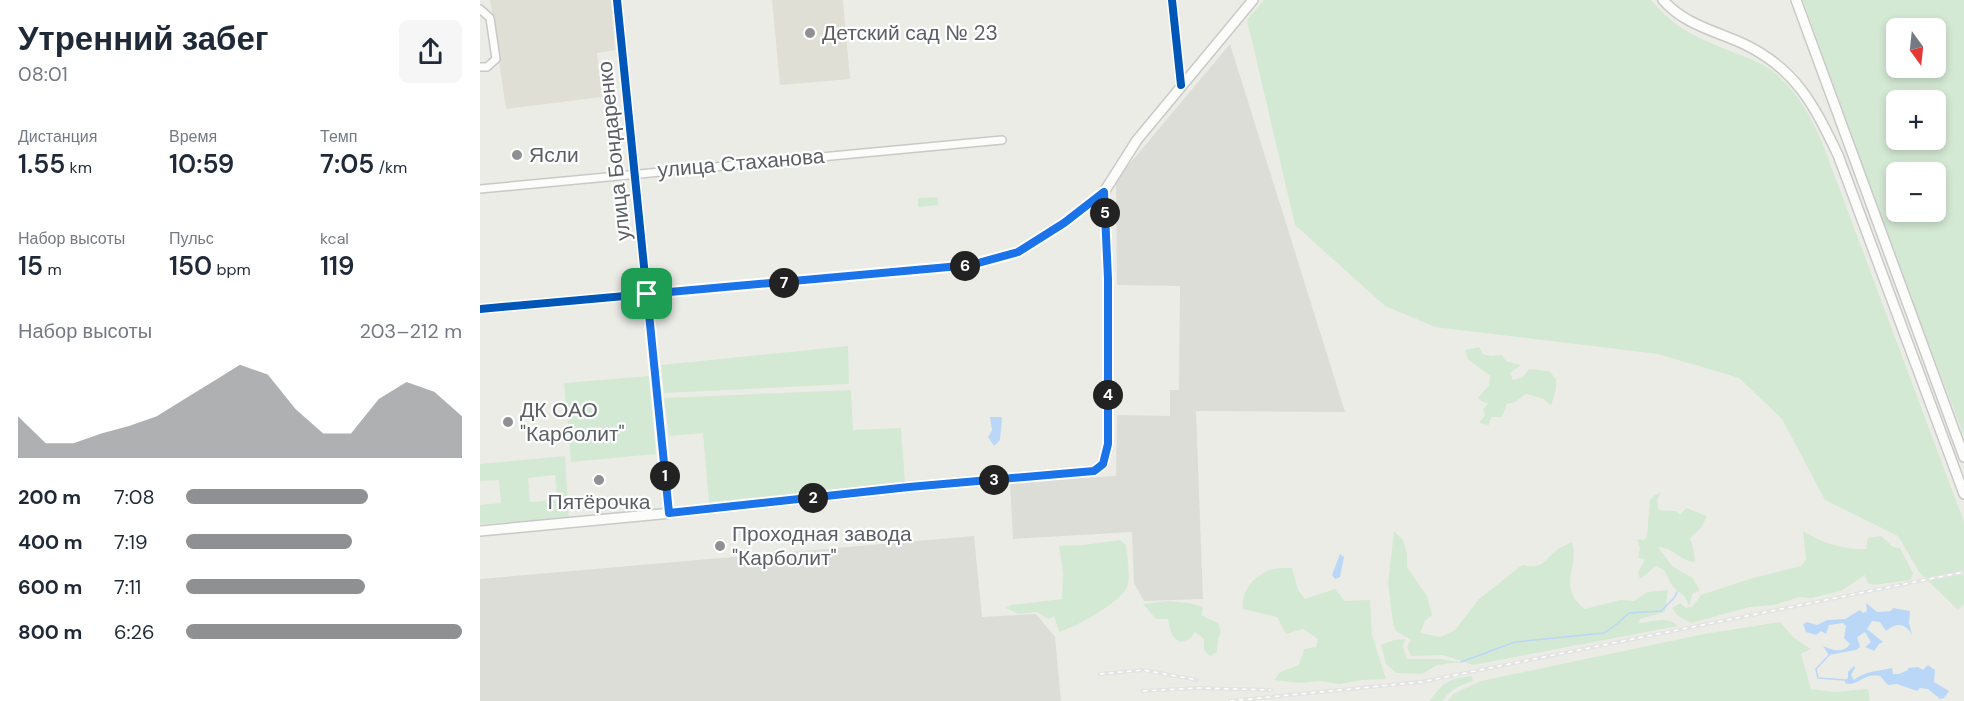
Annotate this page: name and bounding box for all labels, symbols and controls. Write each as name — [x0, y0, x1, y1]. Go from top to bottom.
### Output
text: Утренний забег — [18, 17, 269, 60]
north arrow — [1886, 18, 1946, 78]
map controls — [1886, 18, 1946, 222]
place label: Детский сад № 23 — [822, 19, 998, 47]
button: share — [399, 20, 462, 83]
marker: Детский сад № 23 — [803, 26, 817, 40]
street label: улица Бондаренко — [591, 60, 637, 242]
text: 08:01 — [18, 61, 68, 87]
button: + — [1886, 90, 1946, 150]
text: Дистанция — [18, 126, 97, 147]
text: Время — [169, 126, 217, 147]
text: Темп — [320, 126, 357, 147]
place label: Ясли — [529, 141, 579, 169]
street label: улица Стаханова — [656, 142, 826, 184]
text: 1.55 — [18, 147, 65, 181]
text: 10:59 — [169, 147, 234, 181]
text: 7:05 — [320, 147, 374, 181]
marker: Ясли — [510, 148, 524, 162]
text: km — [65, 157, 92, 178]
text: /km — [374, 157, 407, 178]
button: − — [1886, 162, 1946, 222]
pin: 5 — [1090, 198, 1120, 228]
text: 5 — [1100, 202, 1110, 223]
text: Набор высоты — [18, 228, 125, 249]
text: Пульс — [169, 228, 214, 249]
text: kcal — [320, 228, 349, 249]
text: 15 — [18, 249, 43, 283]
text: 150 — [169, 249, 212, 283]
text: 119 — [320, 249, 355, 283]
pin: 6 — [950, 251, 980, 281]
text: 6 — [960, 255, 970, 276]
text: m — [43, 259, 62, 280]
text: bpm — [212, 259, 251, 280]
pin — [621, 268, 672, 319]
pin: 7 — [769, 268, 799, 298]
text: 7 — [780, 272, 788, 293]
icon: arrive — [630, 277, 663, 310]
text: Набор высоты — [18, 318, 152, 344]
text: 203–212 m — [359, 318, 462, 344]
pin: 4 — [1093, 380, 1123, 410]
text: 4 — [1103, 384, 1113, 405]
place label: ДК ОАО "Карболит" — [520, 396, 625, 448]
marker: ДК ОАО "Карболит" — [501, 415, 515, 429]
pin: 1 — [650, 461, 680, 491]
text: 1 — [662, 465, 668, 486]
pin: 3 — [979, 465, 1009, 495]
text: 3 — [989, 469, 999, 490]
marker: Пятёрочка — [592, 473, 606, 487]
pin: 2 — [798, 483, 828, 513]
text: 200 m — [18, 484, 81, 510]
text: 7:08 — [114, 484, 155, 510]
text: 2 — [808, 487, 818, 508]
place label: Пятёрочка — [548, 488, 651, 516]
place label: Проходная завода "Карболит" — [732, 520, 912, 572]
text: 400 m — [18, 529, 83, 555]
text: 7:19 — [114, 529, 148, 555]
marker: Проходная завода "Карболит" — [713, 539, 727, 553]
text: 600 m — [18, 574, 82, 600]
text: 7:11 — [114, 574, 141, 600]
text: 800 m — [18, 619, 82, 645]
text: 6:26 — [114, 619, 155, 645]

